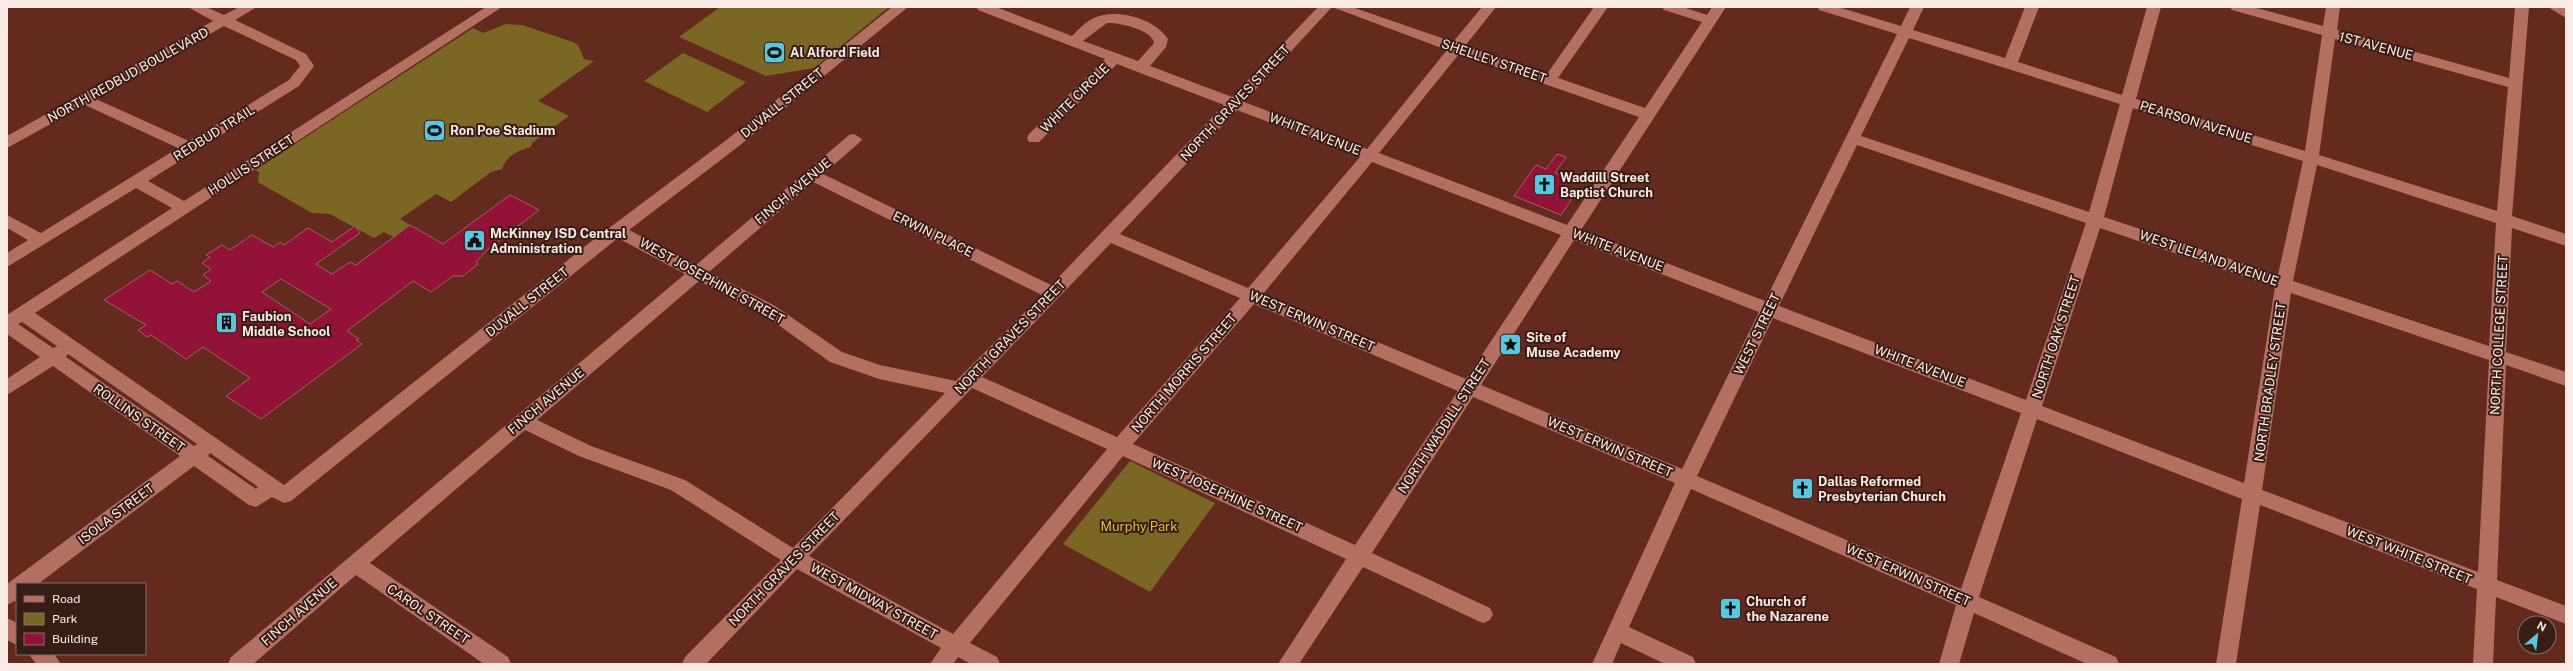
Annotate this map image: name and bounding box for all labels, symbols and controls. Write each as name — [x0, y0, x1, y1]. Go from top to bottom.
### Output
street label: NORTH REDBUD BOULEVARD — [45, 24, 211, 126]
street label: 1ST AVENUE — [2337, 29, 2415, 63]
street label: SHELLEY STREET — [1439, 36, 1549, 86]
sports icon: Al Alford Field — [761, 39, 787, 65]
street label: NORTH GRAVES STREET — [1177, 42, 1293, 164]
place label: Al Alford Field — [790, 45, 880, 60]
street label: WHITE CIRCLE — [1038, 61, 1112, 135]
street label: DUVALL STREET — [738, 65, 827, 141]
street label: PEARSON AVENUE — [2138, 98, 2254, 146]
street label: REDBUD TRAIL — [171, 102, 257, 164]
street label: WHITE AVENUE — [1267, 110, 1363, 158]
sports icon: Ron Poe Stadium — [421, 117, 447, 143]
place label: Ron Poe Stadium — [450, 123, 555, 138]
street label: HOLLIS STREET — [205, 132, 297, 198]
street label: FINCH AVENUE — [752, 155, 834, 227]
place label: Waddill Street Baptist Church — [1560, 170, 1653, 200]
church icon: Waddill Street Baptist Church — [1531, 171, 1557, 197]
street label: ERWIN PLACE — [890, 208, 976, 260]
place label: McKinney ISD Central Administration — [490, 226, 626, 256]
street label: WHITE AVENUE — [1570, 226, 1666, 274]
public building icon: McKinney ISD Central Administration — [461, 227, 487, 253]
street label: WEST LELAND AVENUE — [2138, 227, 2280, 289]
street label: WEST JOSEPHINE STREET — [637, 235, 787, 327]
street label: NORTH COLLEGE STREET — [2487, 254, 2511, 415]
street label: DUVALL STREET — [483, 264, 572, 340]
street label: NORTH OAK STREET — [2029, 273, 2083, 400]
street label: NORTH GRAVES STREET — [952, 277, 1069, 397]
street label: WEST ERWIN STREET — [1247, 288, 1377, 354]
street label: WEST STREET — [1731, 290, 1783, 377]
street label: NORTH BRADLEY STREET — [2251, 301, 2289, 463]
place label: Faubion Middle School — [242, 309, 330, 339]
building icon: Faubion Middle School — [213, 310, 239, 336]
street label: NORTH MORRIS STREET — [1128, 310, 1240, 435]
place label: Site of Muse Academy — [1526, 330, 1621, 360]
place icon: Site of Muse Academy — [1498, 331, 1524, 357]
street label: WHITE AVENUE — [1872, 342, 1968, 390]
street label: NORTH WADDILL STREET — [1395, 356, 1493, 496]
street label: FINCH AVENUE — [505, 365, 587, 437]
street label: ROLLINS STREET — [91, 381, 188, 455]
street label: WEST ERWIN STREET — [1545, 414, 1675, 480]
street label: WEST JOSEPHINE STREET — [1149, 455, 1305, 535]
place label: Dallas Reformed Presbyterian Church — [1818, 474, 1946, 504]
church icon: Dallas Reformed Presbyterian Church — [1789, 475, 1815, 501]
street label: ISOLA STREET — [75, 480, 157, 547]
street label: NORTH GRAVES STREET — [726, 509, 843, 629]
park label: Murphy Park — [1100, 519, 1178, 534]
street label: WEST WHITE STREET — [2344, 523, 2474, 587]
street label: WEST ERWIN STREET — [1843, 541, 1973, 609]
street label: WEST MIDWAY STREET — [808, 560, 940, 642]
street label: FINCH AVENUE — [258, 575, 340, 649]
street label: CAROL STREET — [384, 581, 472, 647]
legend — [16, 583, 146, 655]
text: Road — [52, 592, 80, 606]
place label: Church of the Nazarene — [1746, 594, 1829, 624]
church icon: Church of the Nazarene — [1718, 595, 1744, 621]
text: Park — [52, 612, 78, 626]
north arrow — [2517, 615, 2557, 655]
text: N — [2535, 619, 2548, 633]
text: Building — [52, 632, 98, 646]

